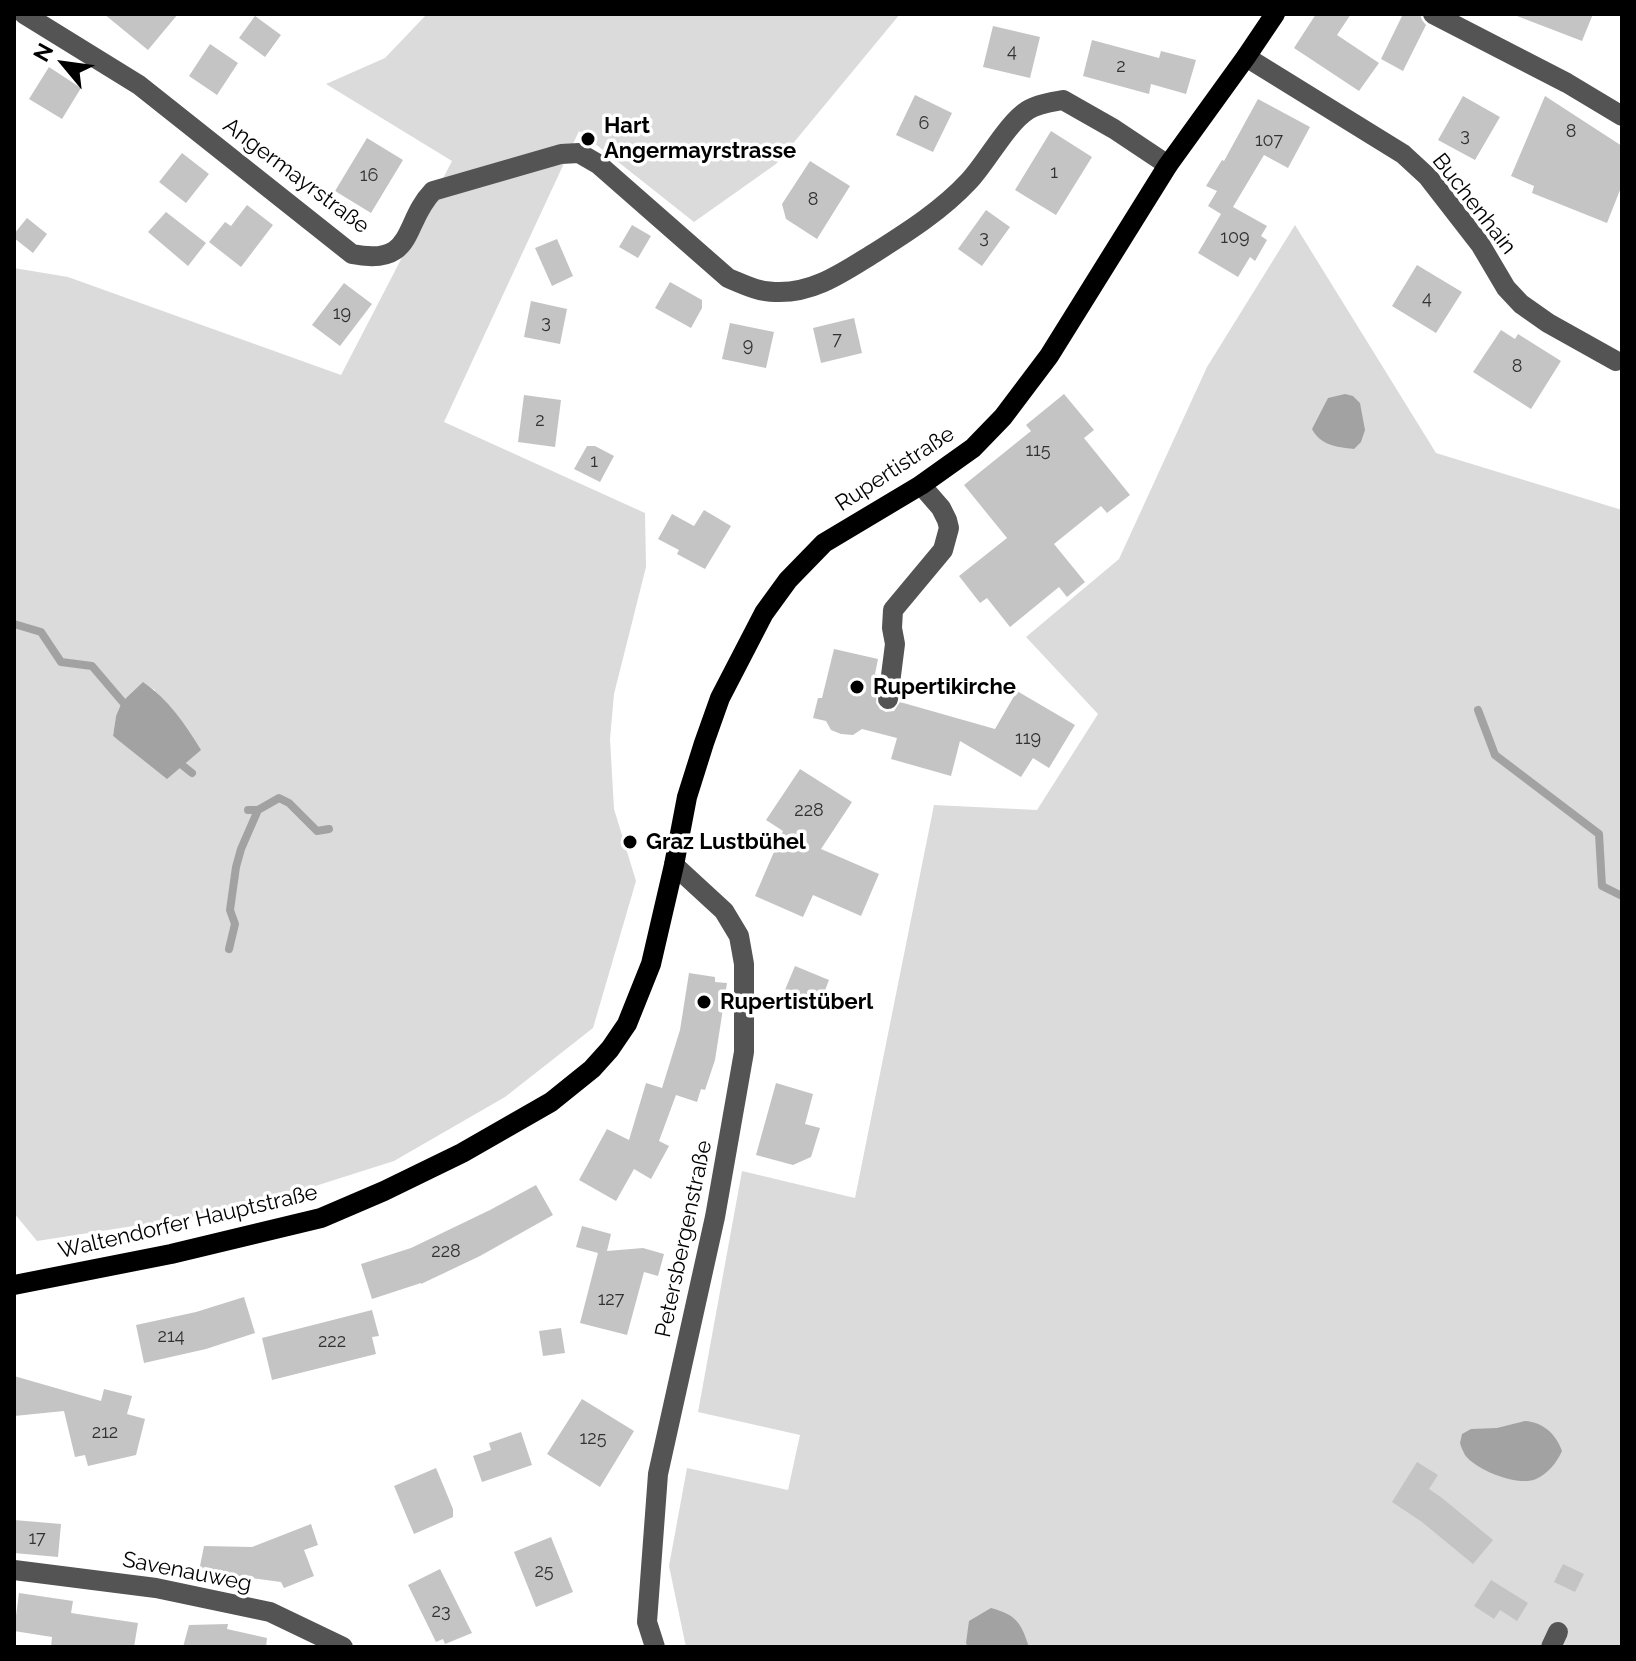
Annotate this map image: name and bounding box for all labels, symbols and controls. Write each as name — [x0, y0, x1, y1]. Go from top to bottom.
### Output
north arrow — [24, 24, 104, 104]
text: N — [28, 39, 58, 66]
house number: 4 — [1007, 41, 1017, 63]
house number: 2 — [1116, 56, 1126, 78]
street label: Angermayrstraße — [218, 112, 374, 240]
place label: Hart Angermayrstrasse — [604, 113, 796, 164]
house number: 6 — [919, 113, 929, 135]
house number: 8 — [1566, 121, 1576, 143]
house number: 3 — [1460, 125, 1470, 147]
marker: Hart Angermayrstrasse — [579, 130, 597, 148]
house number: 107 — [1255, 130, 1283, 152]
street label: Buchenhain — [1426, 148, 1522, 260]
house number: 1 — [1050, 162, 1058, 184]
house number: 16 — [360, 165, 378, 187]
house number: 8 — [808, 189, 818, 211]
house number: 3 — [979, 227, 989, 249]
house number: 109 — [1220, 227, 1250, 249]
house number: 4 — [1422, 288, 1432, 310]
house number: 19 — [333, 303, 351, 325]
house number: 3 — [541, 312, 551, 334]
house number: 7 — [832, 329, 842, 351]
house number: 9 — [743, 335, 753, 357]
house number: 8 — [1512, 356, 1522, 378]
house number: 2 — [535, 410, 545, 432]
street label: Rupertistraße — [831, 421, 959, 517]
house number: 115 — [1025, 440, 1051, 462]
house number: 1 — [590, 451, 598, 473]
place label: Rupertikirche — [873, 674, 1016, 700]
marker: Rupertikirche — [848, 678, 866, 696]
house number: 119 — [1015, 728, 1041, 750]
house number: 228 — [794, 800, 824, 822]
place label: Graz Lustbühel — [646, 829, 806, 855]
marker: Graz Lustbühel — [621, 833, 639, 851]
place label: Rupertistüberl — [720, 989, 873, 1015]
marker: Rupertistüberl — [695, 993, 713, 1011]
street label: Petersbergenstraße — [650, 1138, 718, 1340]
street label: Waltendorfer Hauptstraße — [56, 1179, 320, 1265]
house number: 228 — [431, 1241, 461, 1263]
house number: 127 — [598, 1289, 624, 1311]
house number: 214 — [158, 1326, 184, 1348]
house number: 222 — [318, 1331, 346, 1353]
house number: 212 — [92, 1422, 118, 1444]
house number: 125 — [580, 1428, 606, 1450]
house number: 17 — [28, 1528, 46, 1550]
street label: Savenauweg — [120, 1547, 254, 1597]
house number: 25 — [534, 1561, 554, 1583]
house number: 23 — [432, 1601, 450, 1623]

